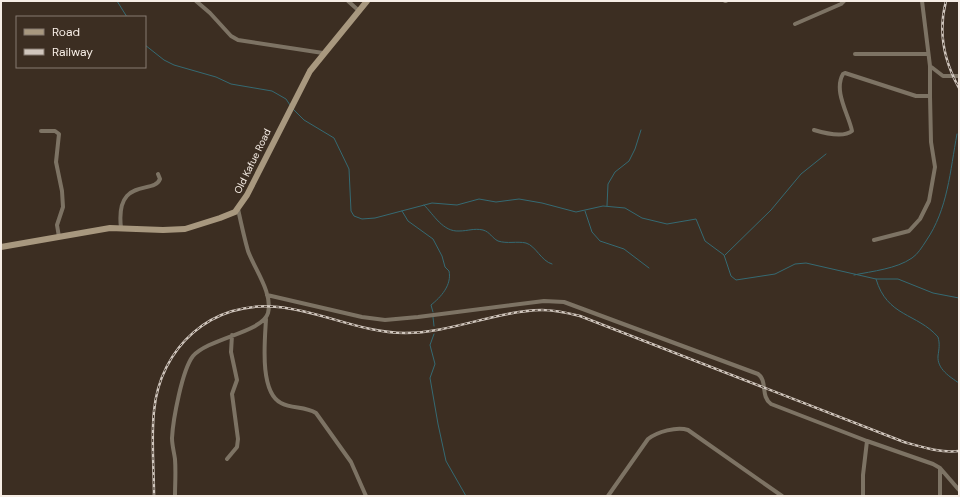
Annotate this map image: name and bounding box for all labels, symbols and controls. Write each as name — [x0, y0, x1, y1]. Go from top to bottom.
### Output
legend — [16, 16, 146, 68]
text: Road — [52, 24, 80, 40]
text: Railway — [52, 44, 93, 60]
street label: Old Kafue Road — [231, 127, 274, 196]

